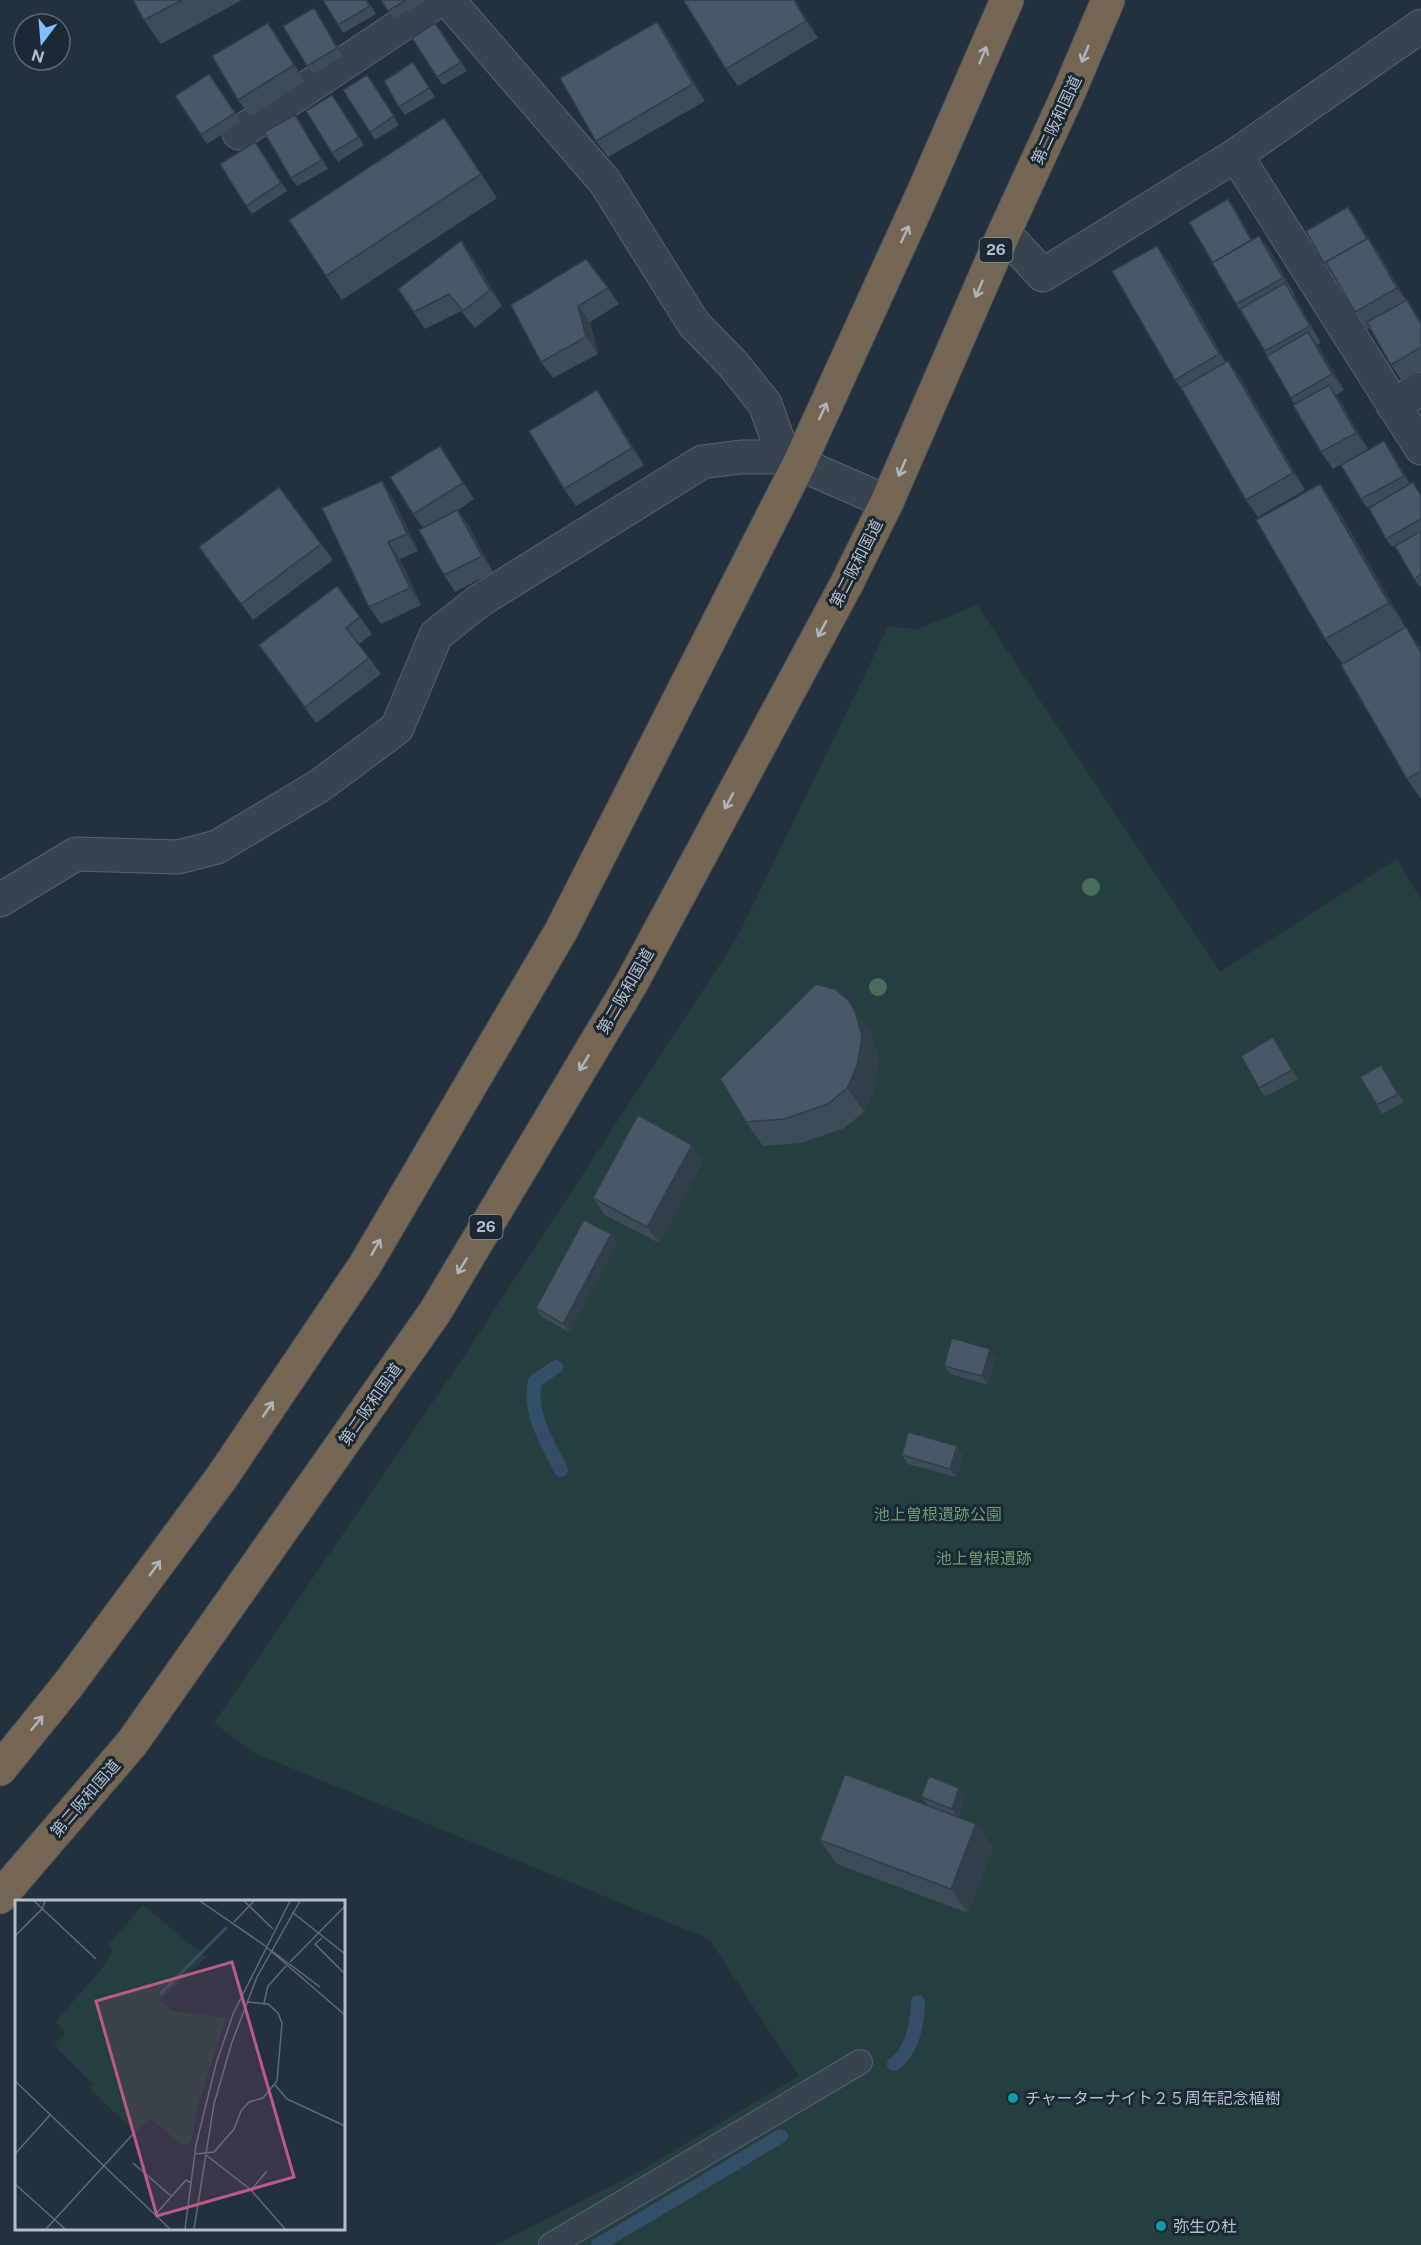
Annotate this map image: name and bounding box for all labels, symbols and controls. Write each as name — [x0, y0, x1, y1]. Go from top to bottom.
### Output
north arrow — [12, 12, 72, 72]
text: N — [29, 45, 47, 67]
one-way arrow — [1079, 45, 1090, 63]
one-way arrow — [978, 47, 989, 65]
street label: 第二阪和国道 — [1028, 73, 1085, 168]
one-way arrow — [899, 225, 911, 243]
road number: 26 — [980, 238, 1012, 262]
one-way arrow — [973, 280, 984, 298]
one-way arrow — [818, 402, 830, 420]
one-way arrow — [896, 458, 907, 477]
street label: 第二阪和国道 — [826, 516, 887, 610]
one-way arrow — [816, 620, 828, 637]
one-way arrow — [723, 792, 735, 809]
street label: 第二阪和国道 — [593, 945, 658, 1038]
one-way arrow — [577, 1054, 589, 1071]
road number: 26 — [470, 1215, 502, 1239]
one-way arrow — [370, 1239, 382, 1256]
one-way arrow — [456, 1257, 468, 1274]
street label: 第二阪和国道 — [335, 1360, 406, 1449]
one-way arrow — [262, 1402, 274, 1418]
park label: 池上曽根遺跡公園 — [874, 1505, 1002, 1524]
park label: 池上曽根遺跡 — [936, 1549, 1032, 1568]
one-way arrow — [149, 1561, 161, 1577]
one-way arrow — [30, 1716, 43, 1732]
street label: 第二阪和国道 — [47, 1756, 124, 1841]
inset map — [15, 1900, 345, 2230]
place label: チャーターナイト２５周年記念植樹 — [1025, 2089, 1281, 2108]
marker: チャーターナイト２５周年記念植樹 — [1006, 2091, 1020, 2105]
place label: 弥生の杜 — [1173, 2217, 1237, 2236]
marker: 弥生の杜 — [1154, 2219, 1168, 2233]

